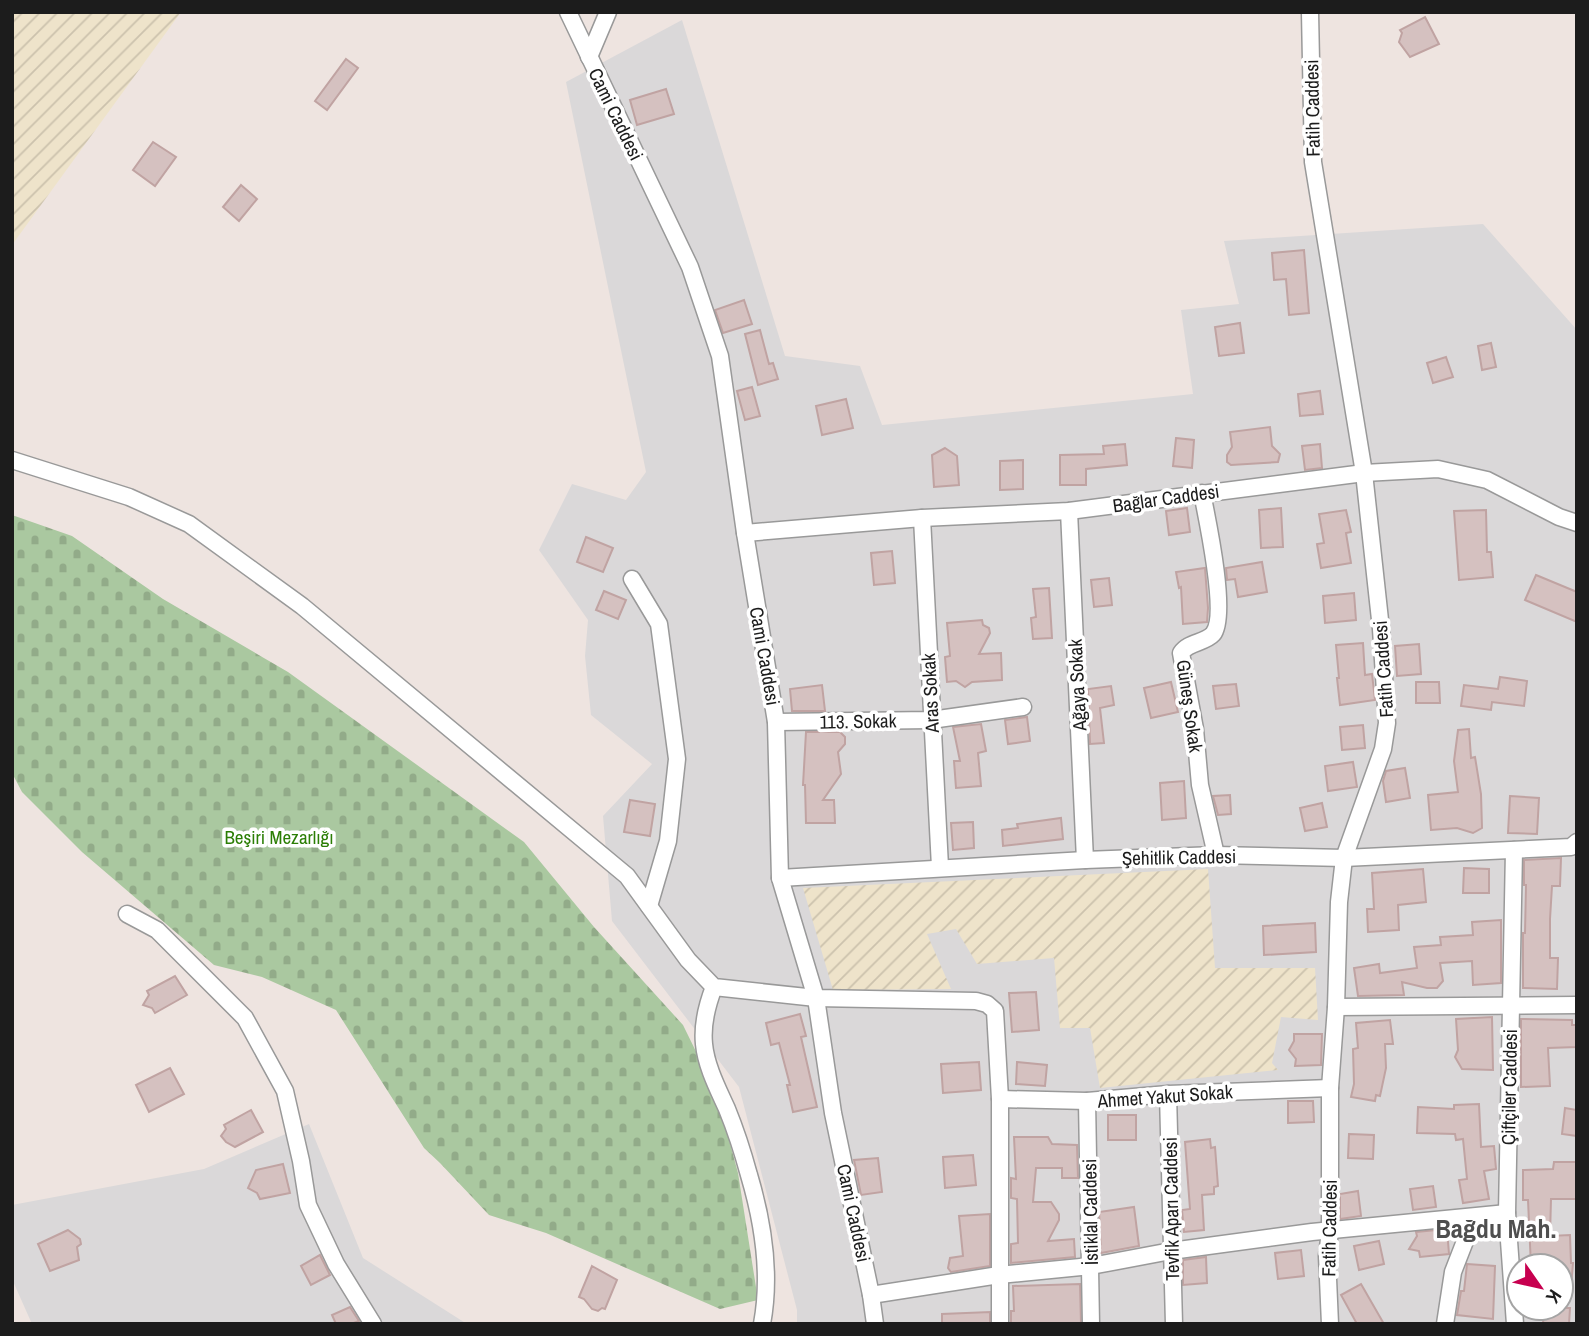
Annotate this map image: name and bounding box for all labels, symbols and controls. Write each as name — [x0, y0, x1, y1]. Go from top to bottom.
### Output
street label: Fatih Caddesi — [1298, 59, 1326, 157]
street label: Cami Caddesi — [582, 64, 650, 164]
street label: Bağlar Caddesi — [1111, 478, 1221, 518]
street label: Cami Caddesi — [744, 605, 786, 707]
street label: Fatih Caddesi — [1367, 620, 1399, 718]
street label: Ağaya Sokak — [1062, 638, 1092, 733]
street label: Aras Sokak — [915, 652, 945, 734]
street label: Güneş Sokak — [1171, 658, 1209, 754]
street label: 113. Sokak — [819, 707, 897, 735]
park label: Beşiri Mezarlığı — [224, 824, 334, 850]
street label: Şehitlik Caddesi — [1122, 843, 1236, 871]
street label: Çiftçiler Caddesi — [1495, 1029, 1523, 1145]
street label: Ahmet Yakut Sokak — [1096, 1078, 1234, 1114]
street label: Tevfik Aparı Caddesi — [1157, 1137, 1185, 1281]
street label: İstiklal Caddesi — [1076, 1159, 1104, 1265]
street label: Cami Caddesi — [831, 1162, 877, 1264]
street label: Fatih Caddesi — [1315, 1179, 1343, 1277]
district label: Bağdu Mah. — [1436, 1211, 1556, 1246]
north arrow — [1505, 1252, 1575, 1322]
text: K — [1540, 1285, 1568, 1309]

